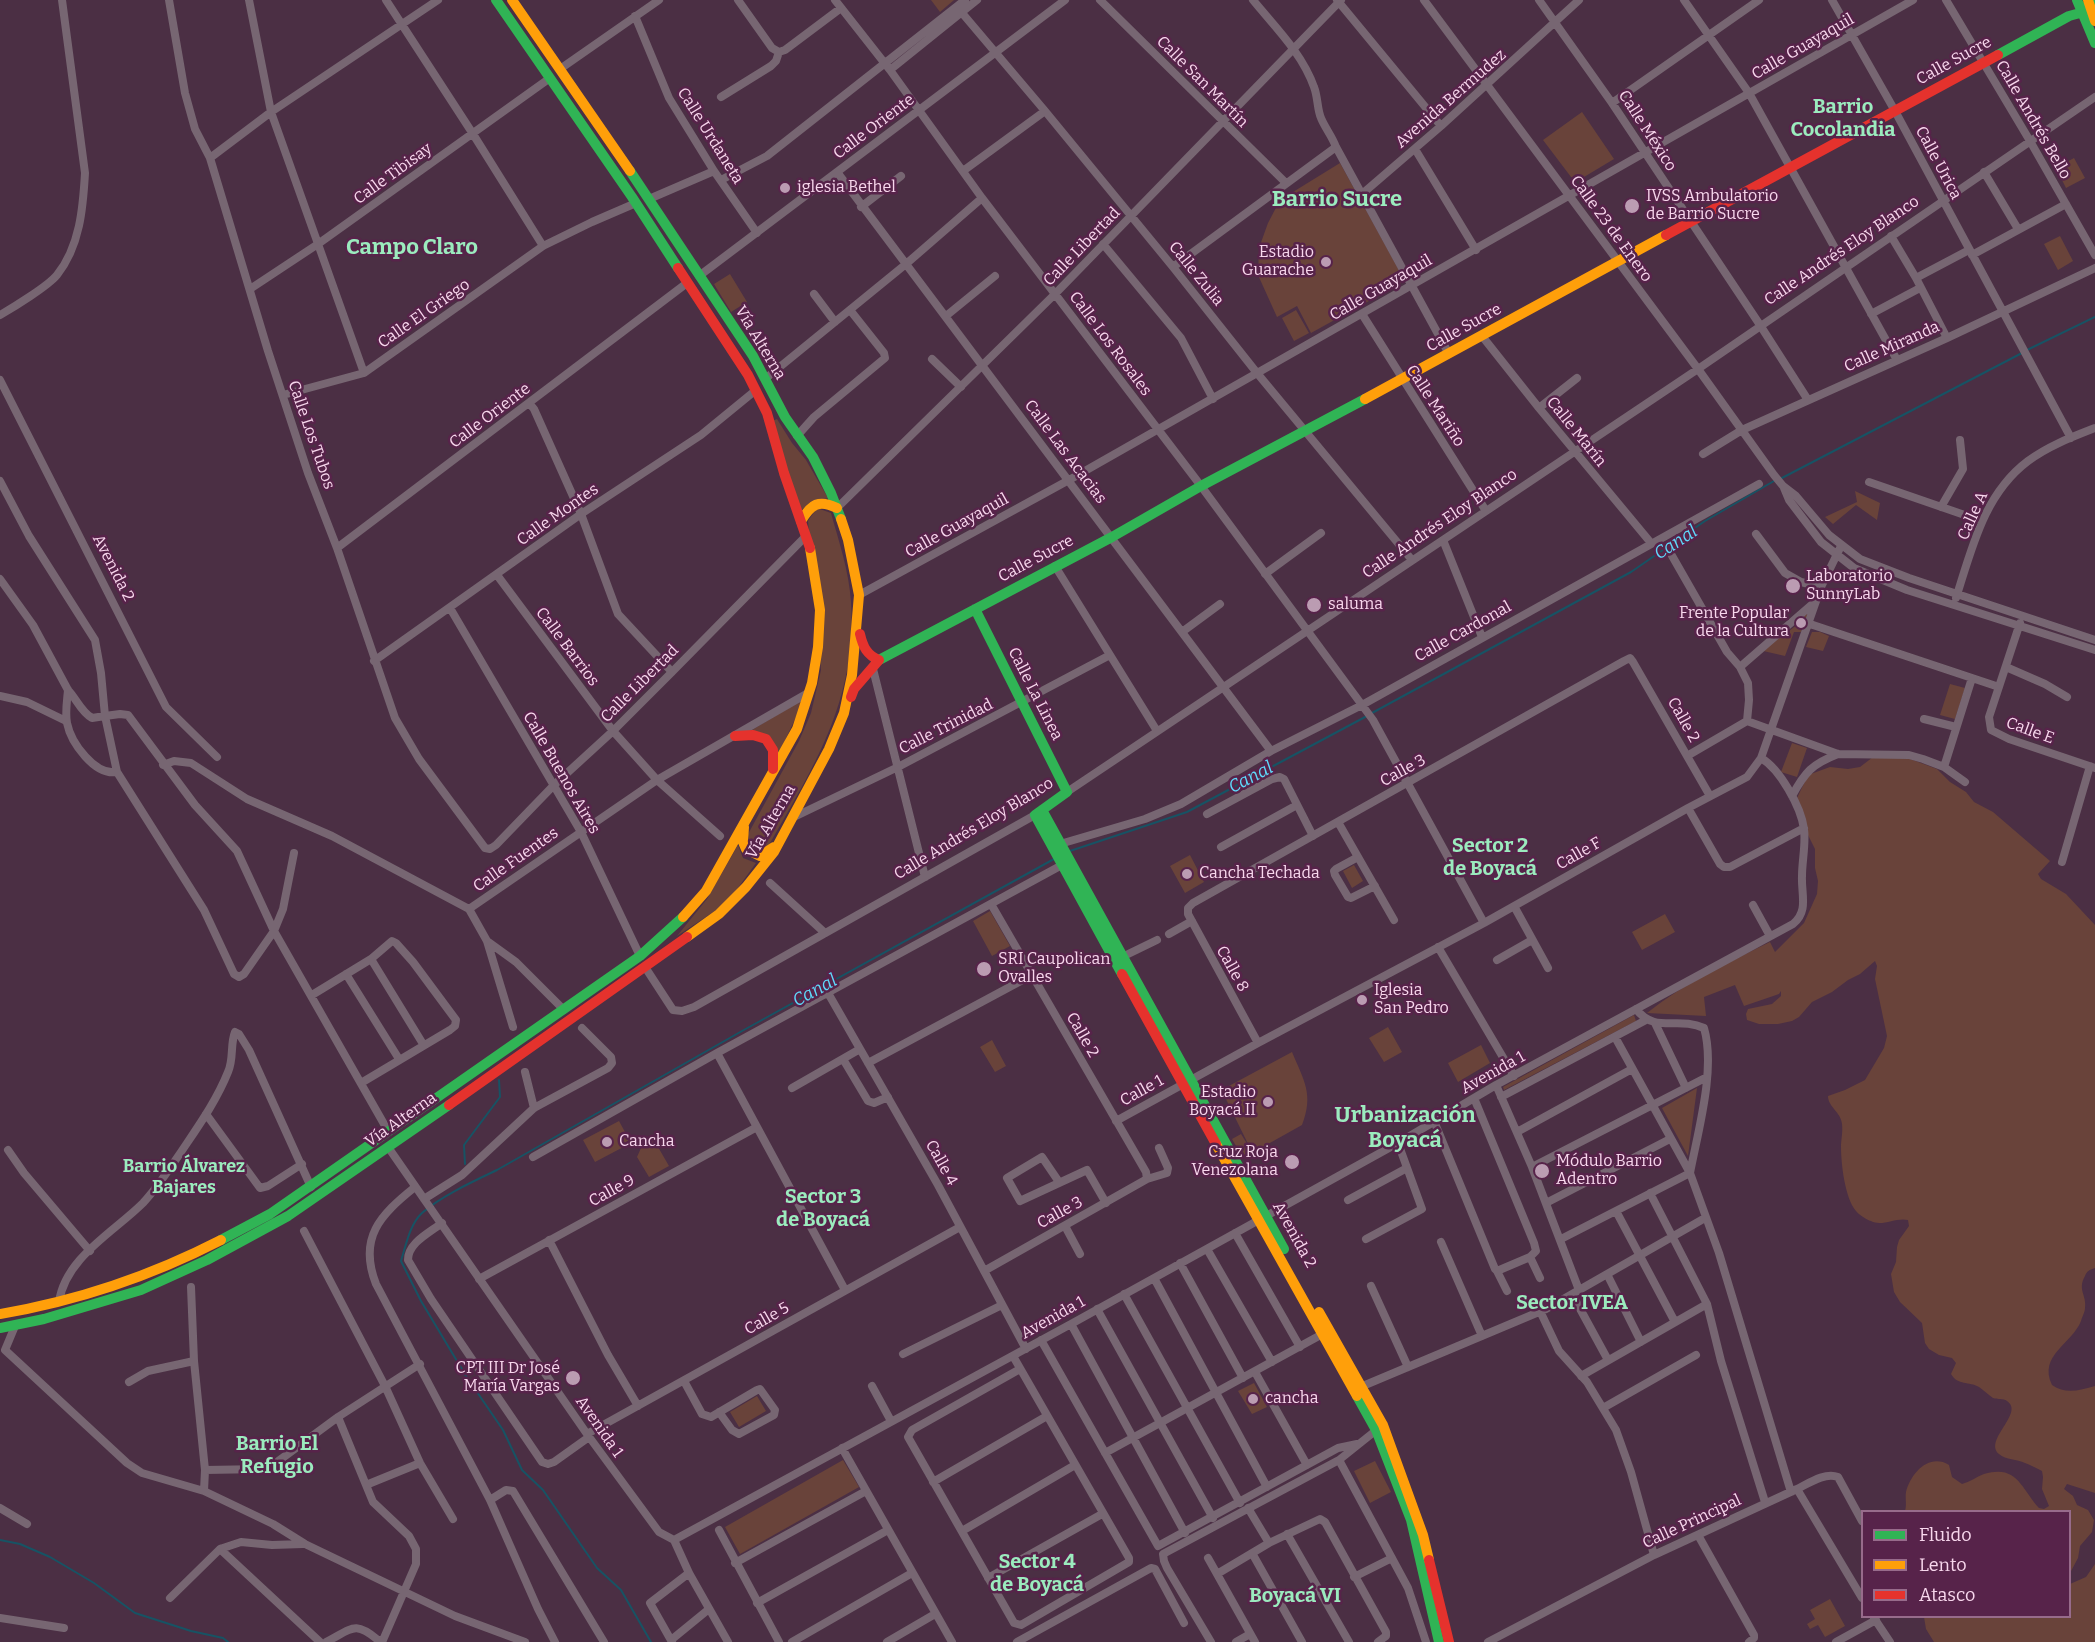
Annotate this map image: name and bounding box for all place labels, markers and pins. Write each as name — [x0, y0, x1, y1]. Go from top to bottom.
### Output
place label: iglesia Bethel — [797, 178, 896, 198]
marker: iglesia Bethel — [778, 181, 792, 195]
place label: IVSS Ambulatorio de Barrio Sucre — [1646, 187, 1778, 225]
marker: IVSS Ambulatorio de Barrio Sucre — [1623, 197, 1641, 215]
place label: Estadio Guarache — [1242, 243, 1314, 281]
marker: Estadio Guarache — [1319, 255, 1333, 269]
place label: Laboratorio SunnyLab — [1806, 567, 1893, 605]
marker: Laboratorio SunnyLab — [1784, 577, 1802, 595]
place label: saluma — [1328, 595, 1383, 615]
marker: saluma — [1305, 596, 1323, 614]
place label: Frente Popular de la Cultura — [1679, 604, 1789, 642]
marker: Frente Popular de la Cultura — [1794, 616, 1808, 630]
place label: Cancha Techada — [1199, 864, 1320, 884]
marker: Cancha Techada — [1180, 867, 1194, 881]
place label: SRI Caupolican Ovalles — [998, 950, 1110, 988]
marker: SRI Caupolican Ovalles — [975, 960, 993, 978]
place label: Iglesia San Pedro — [1374, 981, 1449, 1019]
marker: Iglesia San Pedro — [1355, 993, 1369, 1007]
place label: Estadio Boyacá II — [1189, 1083, 1256, 1121]
marker: Estadio Boyacá II — [1261, 1095, 1275, 1109]
place label: Cancha — [619, 1132, 674, 1152]
marker: Cancha — [600, 1135, 614, 1149]
place label: Cruz Roja Venezolana — [1192, 1143, 1278, 1181]
place label: Módulo Barrio Adentro — [1556, 1152, 1662, 1190]
marker: Cruz Roja Venezolana — [1283, 1153, 1301, 1171]
marker: Módulo Barrio Adentro — [1533, 1162, 1551, 1180]
place label: CPT III Dr José María Vargas — [456, 1359, 560, 1397]
marker: CPT III Dr José María Vargas — [564, 1369, 582, 1387]
place label: cancha — [1265, 1389, 1318, 1409]
marker: cancha — [1246, 1392, 1260, 1406]

